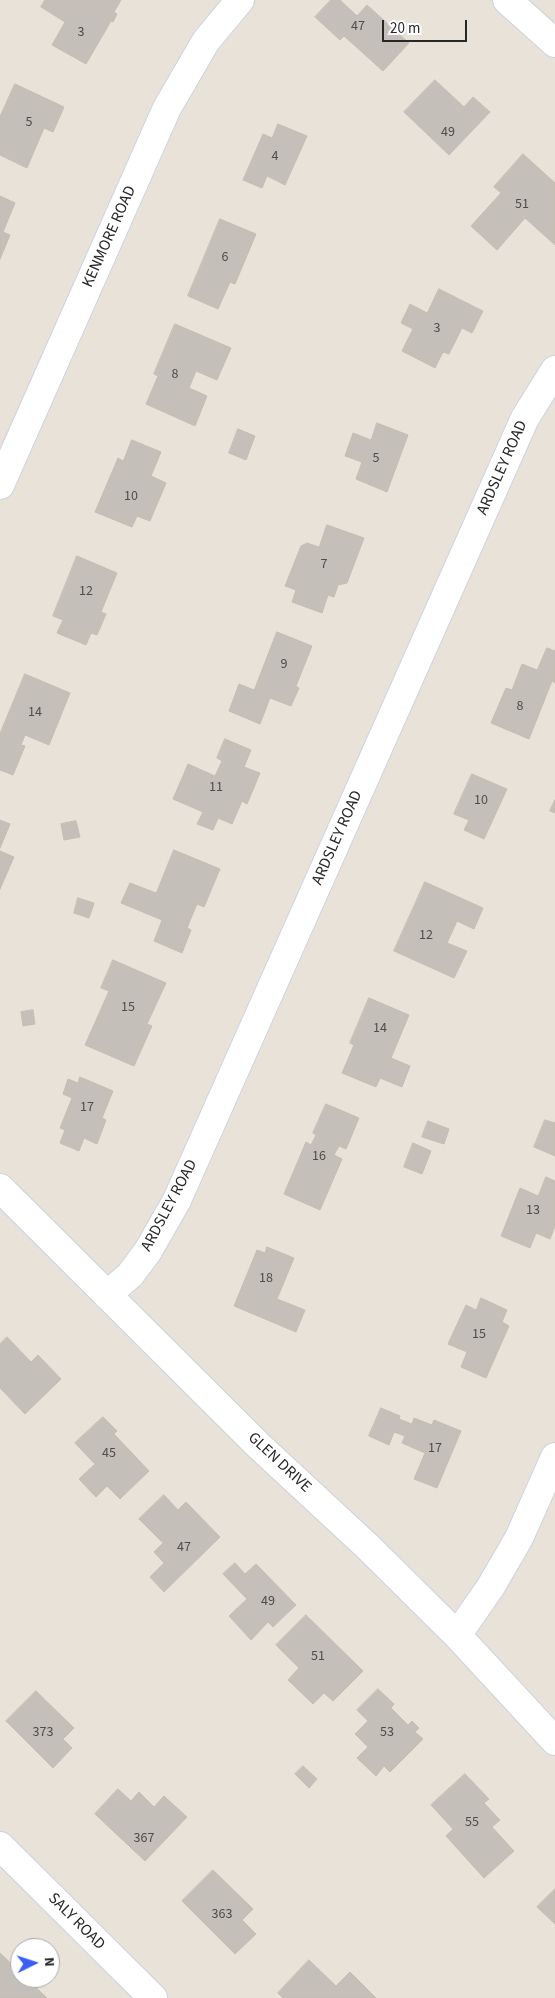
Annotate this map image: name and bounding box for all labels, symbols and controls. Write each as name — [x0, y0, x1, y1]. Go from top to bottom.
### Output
scale bar — [385, 10, 470, 42]
text: 20 m — [390, 18, 420, 39]
house number: 47 — [351, 19, 365, 35]
house number: 3 — [78, 25, 84, 41]
house number: 5 — [26, 115, 32, 131]
house number: 49 — [441, 125, 455, 141]
house number: 4 — [272, 149, 278, 165]
street label: KENMORE ROAD — [79, 183, 141, 291]
house number: 51 — [515, 197, 529, 213]
house number: 6 — [222, 250, 228, 266]
house number: 3 — [434, 321, 440, 337]
house number: 8 — [172, 367, 178, 383]
street label: ARDSLEY ROAD — [474, 418, 532, 518]
house number: 5 — [373, 451, 379, 467]
house number: 10 — [124, 489, 138, 505]
house number: 7 — [321, 557, 327, 573]
house number: 12 — [79, 584, 93, 600]
house number: 9 — [281, 657, 287, 673]
house number: 8 — [517, 699, 523, 715]
house number: 14 — [28, 705, 42, 721]
house number: 11 — [209, 780, 223, 796]
street label: ARDSLEY ROAD — [309, 788, 367, 888]
house number: 10 — [474, 793, 488, 809]
house number: 12 — [419, 928, 433, 944]
house number: 15 — [121, 1000, 135, 1016]
house number: 14 — [373, 1021, 387, 1037]
house number: 17 — [80, 1100, 94, 1116]
house number: 16 — [312, 1149, 326, 1165]
street label: ARDSLEY ROAD — [138, 1157, 202, 1255]
house number: 13 — [526, 1203, 540, 1219]
house number: 18 — [259, 1271, 273, 1287]
house number: 15 — [472, 1327, 486, 1343]
street label: GLEN DRIVE — [243, 1429, 315, 1497]
house number: 17 — [428, 1441, 442, 1457]
house number: 45 — [102, 1446, 116, 1462]
house number: 47 — [177, 1540, 191, 1556]
house number: 49 — [261, 1594, 275, 1610]
house number: 51 — [311, 1649, 325, 1665]
house number: 373 — [33, 1725, 53, 1741]
house number: 53 — [380, 1725, 394, 1741]
house number: 55 — [465, 1815, 479, 1831]
house number: 367 — [134, 1831, 154, 1847]
street label: SALY ROAD — [44, 1890, 108, 1954]
house number: 363 — [212, 1907, 232, 1923]
north arrow — [10, 1938, 60, 1988]
text: N — [39, 1957, 59, 1967]

